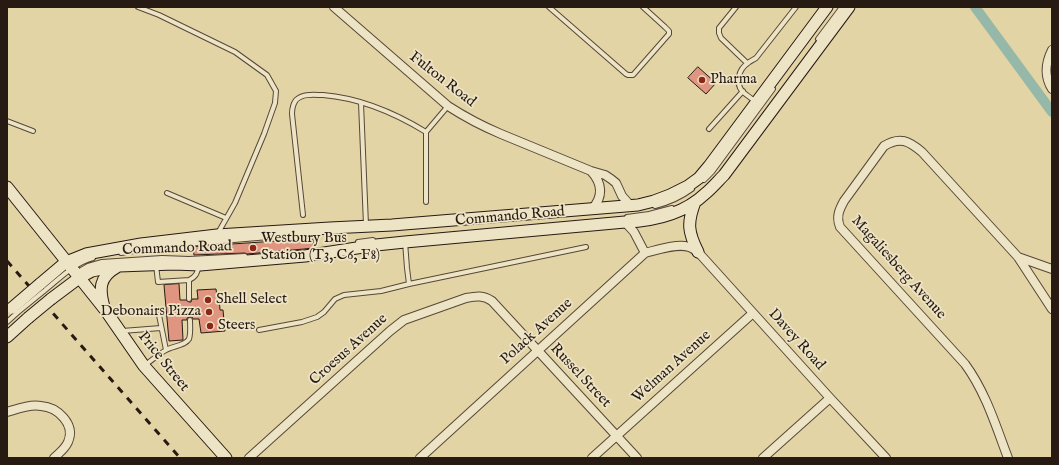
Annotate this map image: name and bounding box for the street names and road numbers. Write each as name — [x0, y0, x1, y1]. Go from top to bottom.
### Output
street label: Fulton Road — [405, 48, 479, 112]
street label: Commando Road — [455, 203, 565, 231]
street label: Magaliesberg Avenue — [847, 213, 949, 323]
street label: Commando Road — [122, 238, 232, 260]
street label: Polack Avenue — [497, 295, 577, 369]
street label: Davey Road — [764, 306, 828, 374]
street label: Croesus Avenue — [306, 310, 392, 390]
street label: Welman Avenue — [629, 327, 715, 407]
street label: Price Street — [133, 328, 193, 396]
street label: Russel Street — [546, 340, 614, 412]

